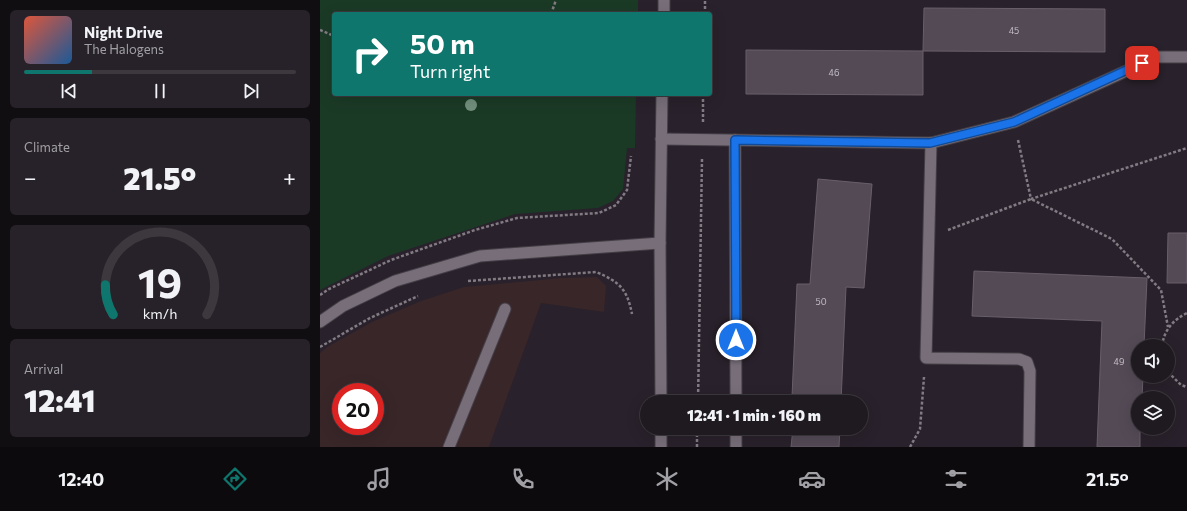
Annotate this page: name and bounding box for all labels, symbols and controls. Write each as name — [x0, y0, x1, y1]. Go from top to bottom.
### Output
text: Night Drive — [84, 23, 163, 41]
house number: 45 — [1009, 25, 1019, 36]
text: 50 m — [410, 26, 475, 60]
icon: right — [344, 28, 396, 80]
text: The Halogens — [84, 41, 164, 57]
pin — [1125, 46, 1159, 80]
icon: arrive — [1131, 52, 1153, 74]
text: Turn right — [410, 60, 490, 82]
house number: 46 — [829, 67, 839, 78]
icon: previous — [58, 80, 80, 102]
icon: pause — [149, 80, 171, 102]
icon: next — [240, 80, 262, 102]
text: Climate — [24, 139, 70, 155]
text: 21.5° — [123, 159, 196, 196]
text: − — [24, 164, 37, 191]
text: + — [283, 164, 296, 191]
text: 19 — [138, 256, 182, 307]
house number: 50 — [815, 296, 827, 307]
text: km/h — [143, 304, 177, 322]
position arrow — [715, 319, 757, 361]
map controls — [1131, 339, 1175, 435]
button: sound — [1131, 339, 1175, 383]
house number: 49 — [1114, 356, 1124, 367]
text: Arrival — [24, 361, 63, 377]
text: 12:41 — [24, 381, 95, 418]
speed limit sign: 20 — [332, 383, 384, 435]
button: layers — [1131, 391, 1175, 435]
text: 12:41 · 1 min · 160 m — [687, 406, 821, 424]
icon: directions — [221, 465, 249, 493]
icon: music — [365, 465, 393, 493]
icon: phone — [509, 465, 537, 493]
icon: climate — [653, 465, 681, 493]
icon: car — [798, 465, 826, 493]
icon: filters — [942, 465, 970, 493]
text: 12:40 — [58, 468, 104, 490]
text: 21.5° — [1086, 468, 1129, 490]

